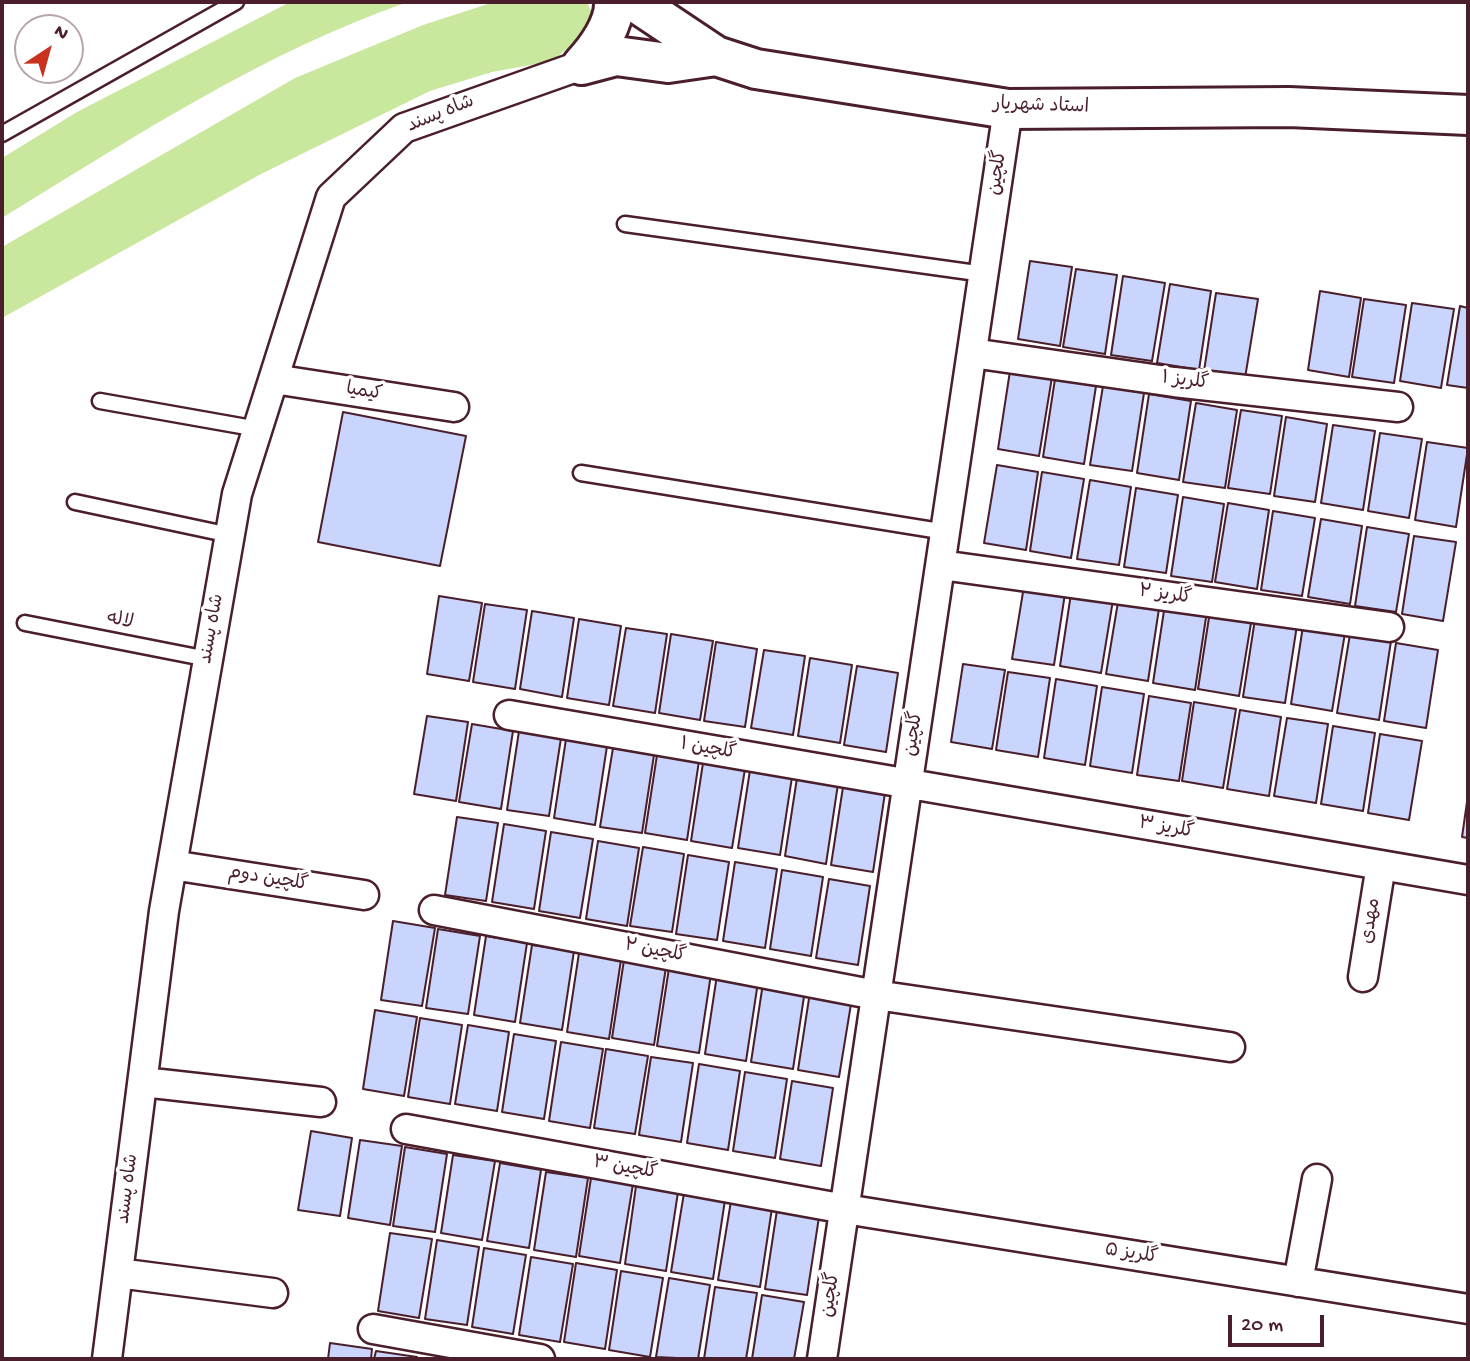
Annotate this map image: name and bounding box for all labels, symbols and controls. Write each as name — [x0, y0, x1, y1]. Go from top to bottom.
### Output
north arrow — [14, 14, 84, 84]
text: N — [49, 20, 72, 46]
street label: شاه پسند — [404, 91, 478, 139]
street label: استاد شهریار — [993, 94, 1089, 120]
street label: گلچین — [985, 149, 1013, 197]
street label: گلریز ۱ — [1160, 368, 1210, 396]
street label: کیمیا — [344, 379, 384, 407]
street label: گلریز ۲ — [1137, 581, 1193, 611]
street label: شاه پسند — [196, 592, 230, 666]
street label: لاله — [105, 608, 135, 636]
street label: گلچین — [901, 710, 929, 758]
street label: گلچین ۱ — [678, 734, 738, 766]
street label: گلریز ۳ — [1137, 813, 1195, 845]
street label: گلچین دوم — [227, 862, 309, 898]
street label: مهدی — [1357, 896, 1387, 946]
street label: گلچین ۲ — [622, 935, 688, 969]
street label: گلچین ۳ — [591, 1152, 659, 1186]
street label: شاه پسند — [113, 1153, 145, 1225]
street label: گلریز ۵ — [1103, 1240, 1159, 1270]
street label: گلچین — [818, 1271, 846, 1319]
scale bar — [1232, 1302, 1328, 1346]
text: 20 m — [1241, 1314, 1283, 1339]

